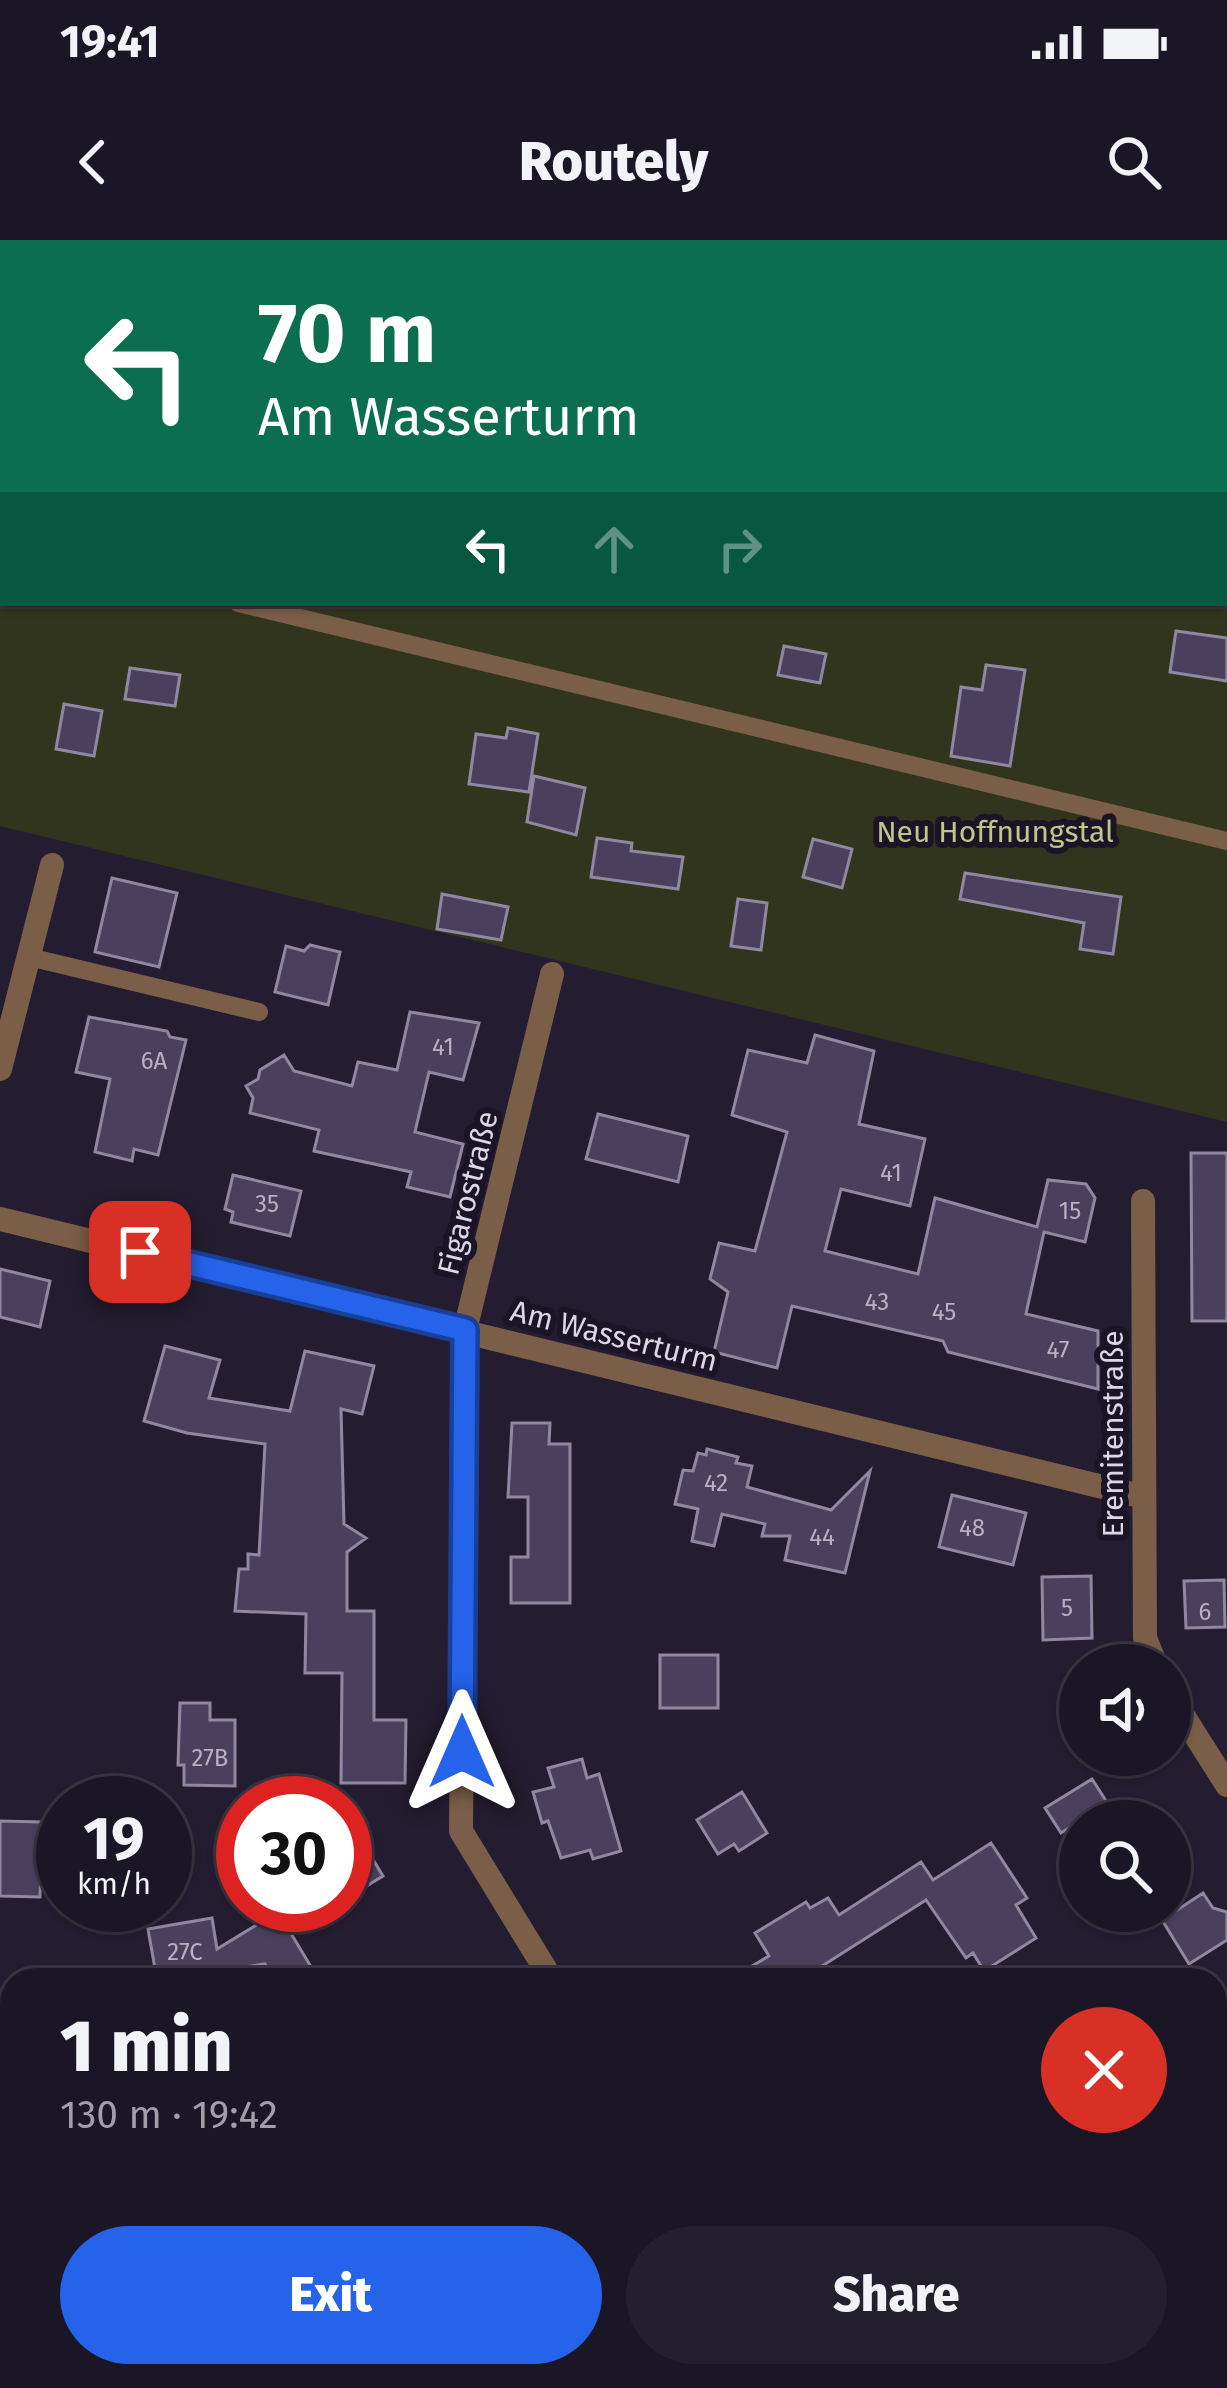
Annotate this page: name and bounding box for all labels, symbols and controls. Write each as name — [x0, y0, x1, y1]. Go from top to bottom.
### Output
text: 19:41 — [60, 15, 160, 69]
icon: back — [60, 129, 126, 195]
icon: search — [1101, 129, 1167, 195]
text: Routely — [519, 130, 708, 194]
text: 70 m — [258, 283, 436, 384]
icon: left — [60, 288, 216, 444]
text: Am Wasserturm — [258, 385, 640, 449]
icon: left — [455, 516, 521, 582]
icon: ahead — [581, 516, 647, 582]
icon: right — [707, 516, 773, 582]
park label: Neu Hoffnungstal — [876, 814, 1114, 850]
house number: 41 — [432, 1033, 454, 1061]
house number: 6A — [141, 1047, 168, 1075]
street label: Figarostraße — [430, 1107, 506, 1279]
house number: 41 — [880, 1159, 902, 1187]
house number: 35 — [255, 1190, 279, 1218]
house number: 15 — [1059, 1197, 1081, 1225]
pin — [89, 1201, 191, 1303]
icon: arrive — [107, 1219, 173, 1285]
house number: 43 — [865, 1288, 889, 1316]
street label: Am Wasserturm — [507, 1293, 721, 1379]
house number: 45 — [932, 1298, 956, 1326]
street label: Eremitenstraße — [1095, 1330, 1131, 1538]
house number: 47 — [1047, 1336, 1069, 1364]
house number: 42 — [704, 1469, 728, 1497]
house number: 48 — [959, 1514, 985, 1542]
house number: 44 — [809, 1523, 835, 1551]
house number: 5 — [1061, 1594, 1073, 1622]
house number: 6 — [1199, 1598, 1211, 1626]
map controls — [1059, 1644, 1191, 1932]
button: sound — [1059, 1644, 1191, 1776]
position arrow — [399, 1689, 525, 1815]
house number: 27B — [192, 1744, 228, 1772]
speed limit sign: 30 — [216, 1776, 372, 1932]
button: search — [1059, 1800, 1191, 1932]
text: 19 — [83, 1803, 145, 1875]
text: km/h — [77, 1866, 151, 1902]
house number: 27C — [167, 1938, 203, 1966]
text: 1 min — [60, 2004, 233, 2090]
button: close — [1041, 2007, 1167, 2133]
text: 130 m · 19:42 — [60, 2092, 278, 2138]
button: Exit — [60, 2226, 602, 2364]
button: Share — [626, 2226, 1167, 2364]

